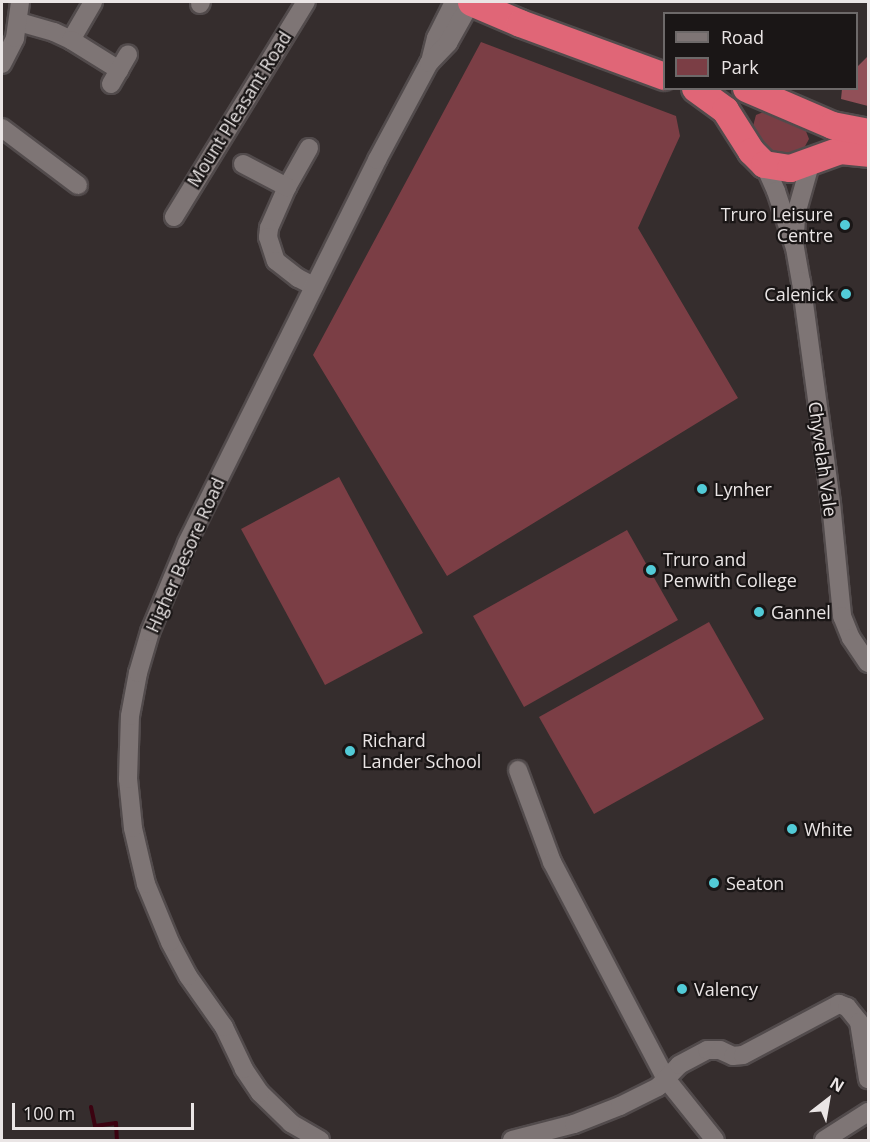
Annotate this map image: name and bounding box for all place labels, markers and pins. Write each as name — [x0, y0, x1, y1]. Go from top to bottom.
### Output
place label: Truro Leisure Centre — [721, 204, 833, 246]
marker: Truro Leisure Centre — [838, 218, 852, 232]
place label: Calenick — [764, 283, 834, 305]
marker: Calenick — [839, 287, 853, 301]
place label: Lynher — [714, 478, 772, 500]
marker: Lynher — [695, 482, 709, 496]
place label: Truro and Penwith College — [663, 549, 797, 592]
marker: Truro and Penwith College — [644, 563, 658, 577]
place label: Gannel — [771, 601, 831, 623]
marker: Gannel — [752, 605, 766, 619]
place label: Richard Lander School — [362, 730, 481, 772]
marker: Richard Lander School — [343, 744, 357, 758]
place label: White — [804, 818, 853, 840]
marker: White — [785, 822, 799, 836]
place label: Seaton — [726, 872, 784, 894]
marker: Seaton — [707, 876, 721, 890]
place label: Valency — [694, 978, 758, 1000]
marker: Valency — [675, 982, 689, 996]

